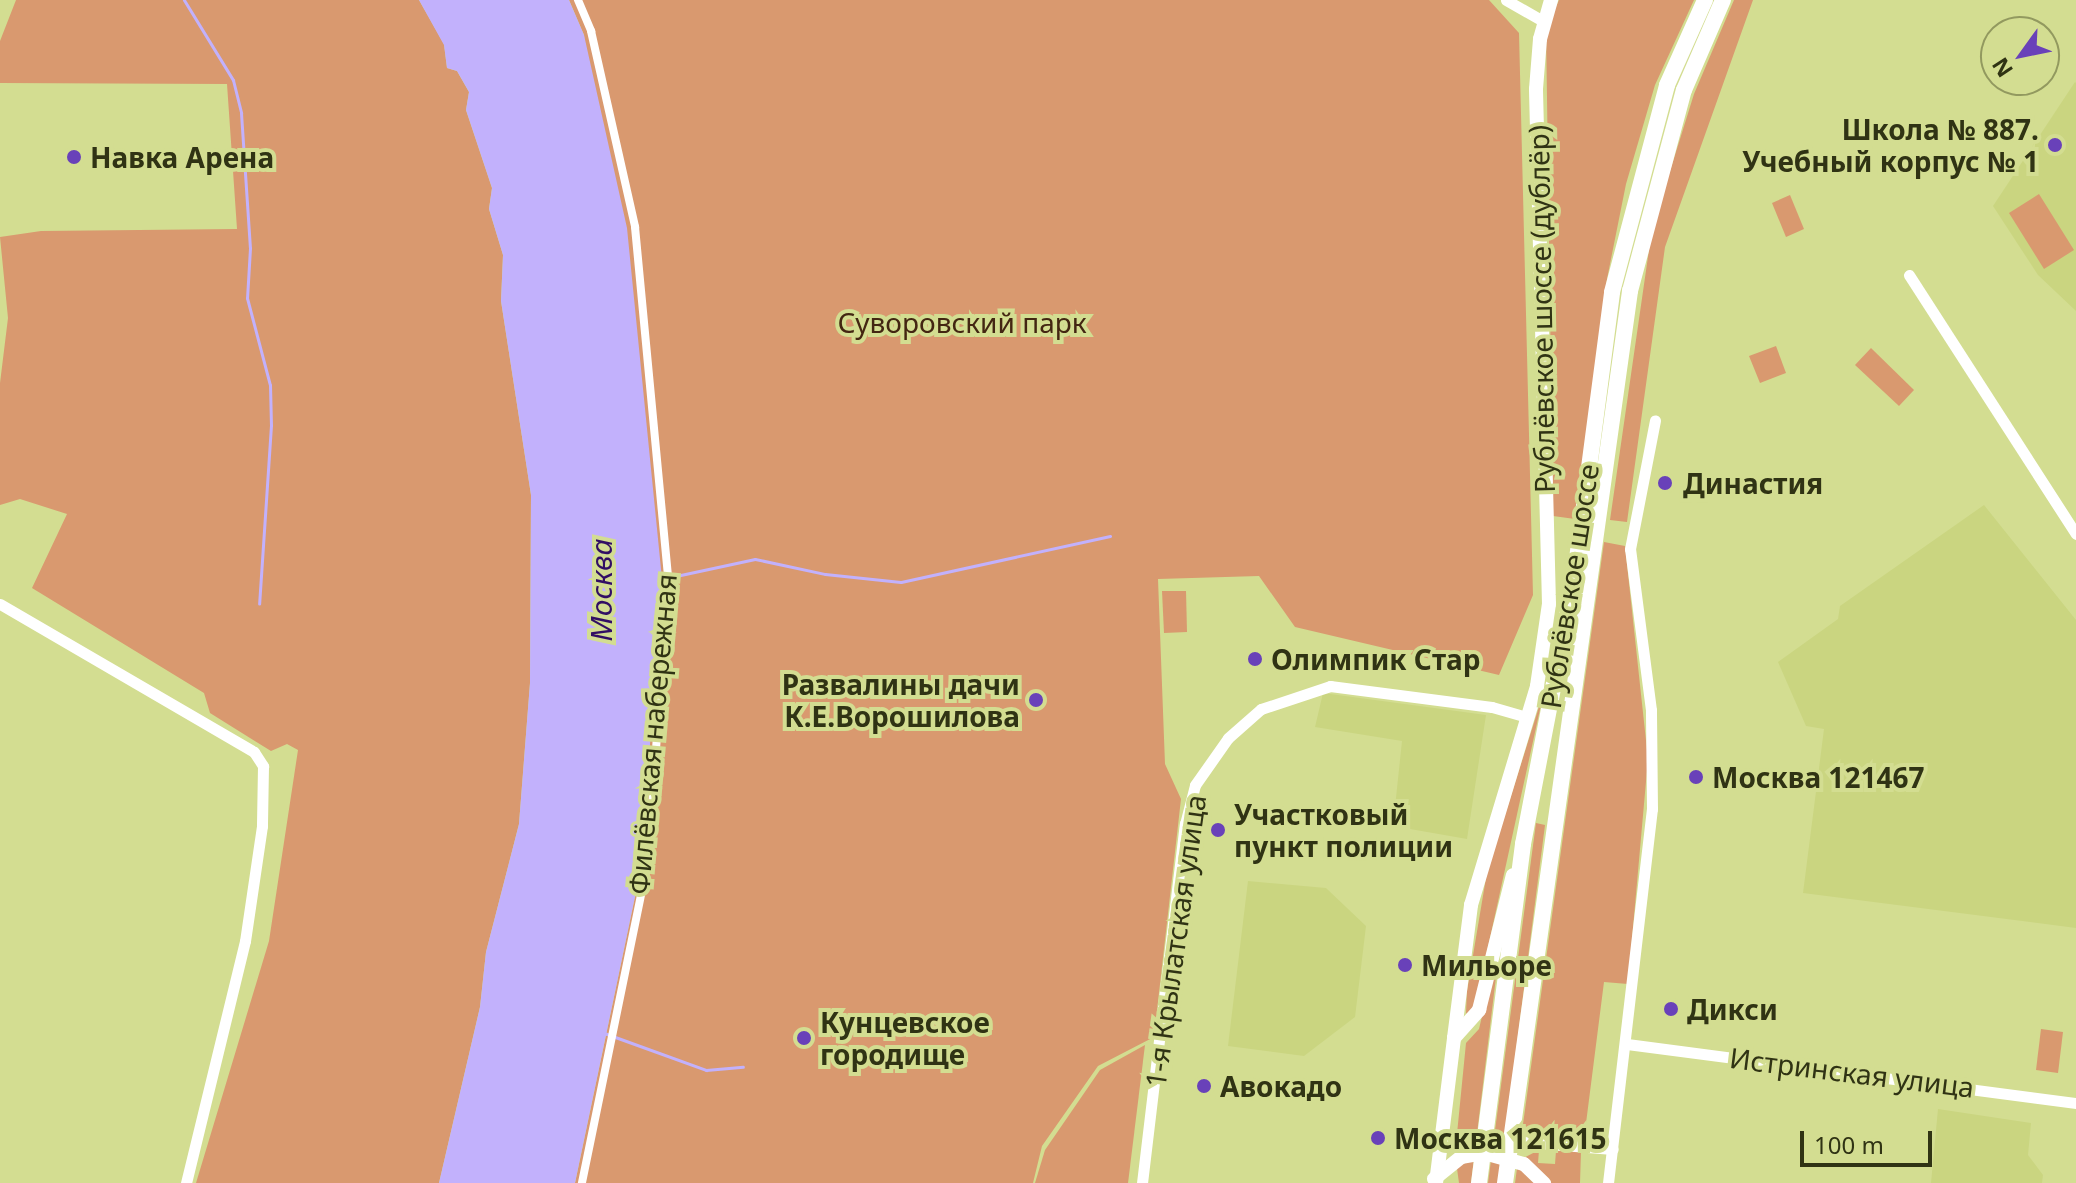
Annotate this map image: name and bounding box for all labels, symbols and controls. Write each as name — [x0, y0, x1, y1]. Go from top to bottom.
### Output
north arrow — [1980, 16, 2060, 96]
text: N — [1984, 52, 2019, 84]
place label: Школа № 887. Учебный корпус № 1 — [1742, 112, 2039, 178]
street label: Рублёвское шоссе (дублёр) — [1521, 125, 1561, 493]
marker: Школа № 887. Учебный корпус № 1 — [2046, 136, 2064, 154]
place label: Навка Арена — [90, 140, 274, 174]
marker: Навка Арена — [65, 148, 83, 166]
park label: Суворовский парк — [837, 305, 1087, 339]
street label: Рублёвское шоссе — [1533, 461, 1605, 711]
place label: Династия — [1683, 466, 1823, 500]
marker: Династия — [1654, 472, 1676, 494]
water label: Москва — [583, 539, 619, 641]
street label: Филёвская набережная — [621, 572, 683, 896]
place label: Олимпик Стар — [1271, 642, 1480, 676]
marker: Олимпик Стар — [1246, 650, 1264, 668]
place label: Развалины дачи К.Е.Ворошилова — [782, 667, 1020, 733]
marker: Развалины дачи К.Е.Ворошилова — [1027, 691, 1045, 709]
place label: Москва 121467 — [1712, 760, 1924, 794]
marker: Москва 121467 — [1687, 768, 1705, 786]
street label: 1-я Крылатская улица — [1138, 792, 1212, 1090]
place label: Участковый пункт полиции — [1234, 797, 1453, 863]
marker: Участковый пункт полиции — [1209, 821, 1227, 839]
place label: Мильоре — [1421, 948, 1552, 982]
marker: Мильоре — [1396, 956, 1414, 974]
place label: Дикси — [1687, 992, 1778, 1026]
marker: Дикси — [1662, 1000, 1680, 1018]
place label: Кунцевское городище — [820, 1005, 990, 1071]
marker: Кунцевское городище — [795, 1029, 813, 1047]
street label: Истринская улица — [1728, 1040, 1976, 1104]
place label: Авокадо — [1220, 1069, 1342, 1103]
marker: Авокадо — [1195, 1077, 1213, 1095]
scale bar — [1804, 1115, 1936, 1165]
place label: Москва 121615 — [1394, 1121, 1606, 1155]
text: 100 m — [1814, 1128, 1884, 1161]
marker: Москва 121615 — [1369, 1129, 1387, 1147]

